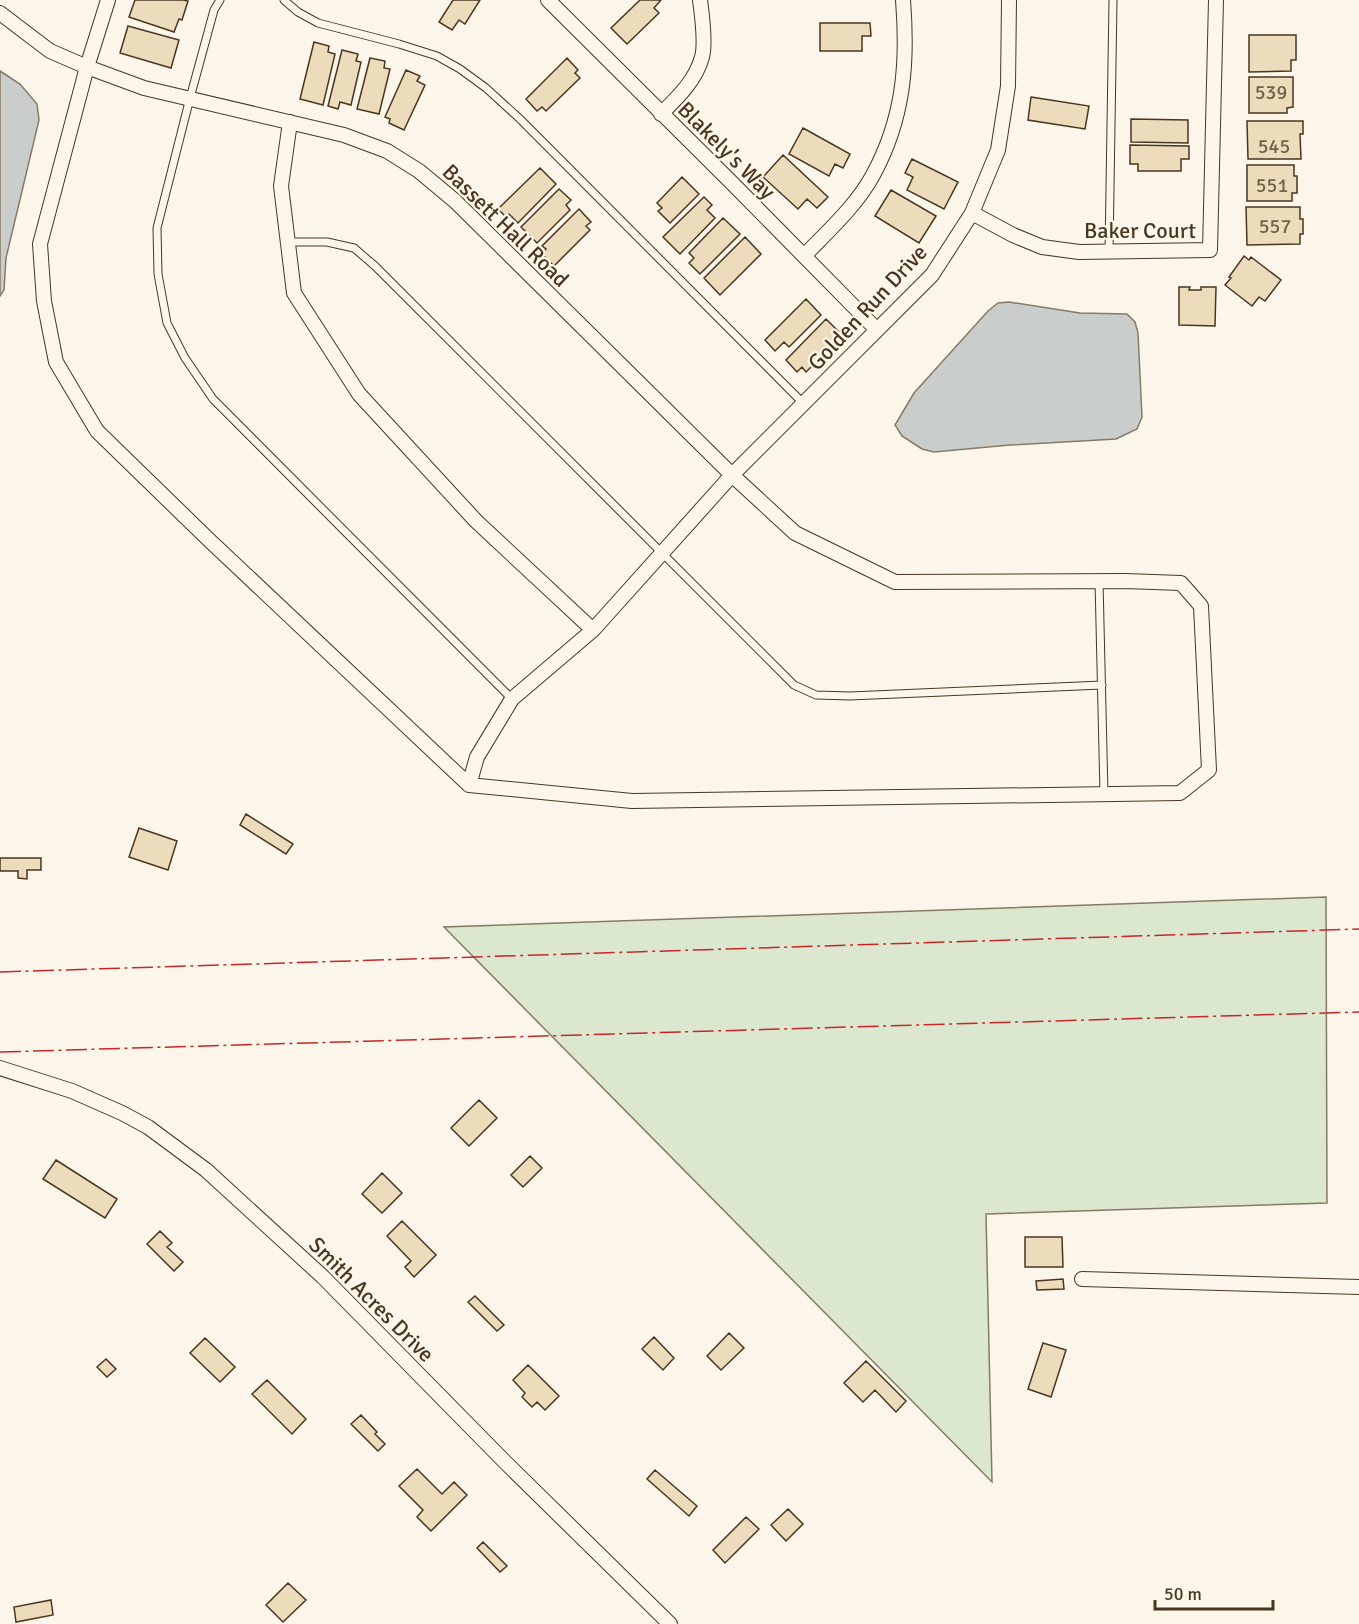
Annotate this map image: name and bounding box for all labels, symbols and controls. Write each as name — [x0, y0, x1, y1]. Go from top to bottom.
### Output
house number: 539 — [1255, 80, 1287, 105]
street label: Blakely's Way — [672, 96, 782, 205]
house number: 545 — [1258, 134, 1290, 159]
street label: Bassett Hall Road — [437, 158, 575, 293]
house number: 551 — [1256, 173, 1288, 198]
house number: 557 — [1259, 214, 1291, 239]
street label: Baker Court — [1084, 217, 1196, 244]
street label: Golden Run Drive — [802, 239, 933, 376]
street label: Smith Acres Drive — [303, 1231, 440, 1368]
scale bar — [1155, 1573, 1274, 1611]
text: 50 m — [1164, 1583, 1202, 1605]

